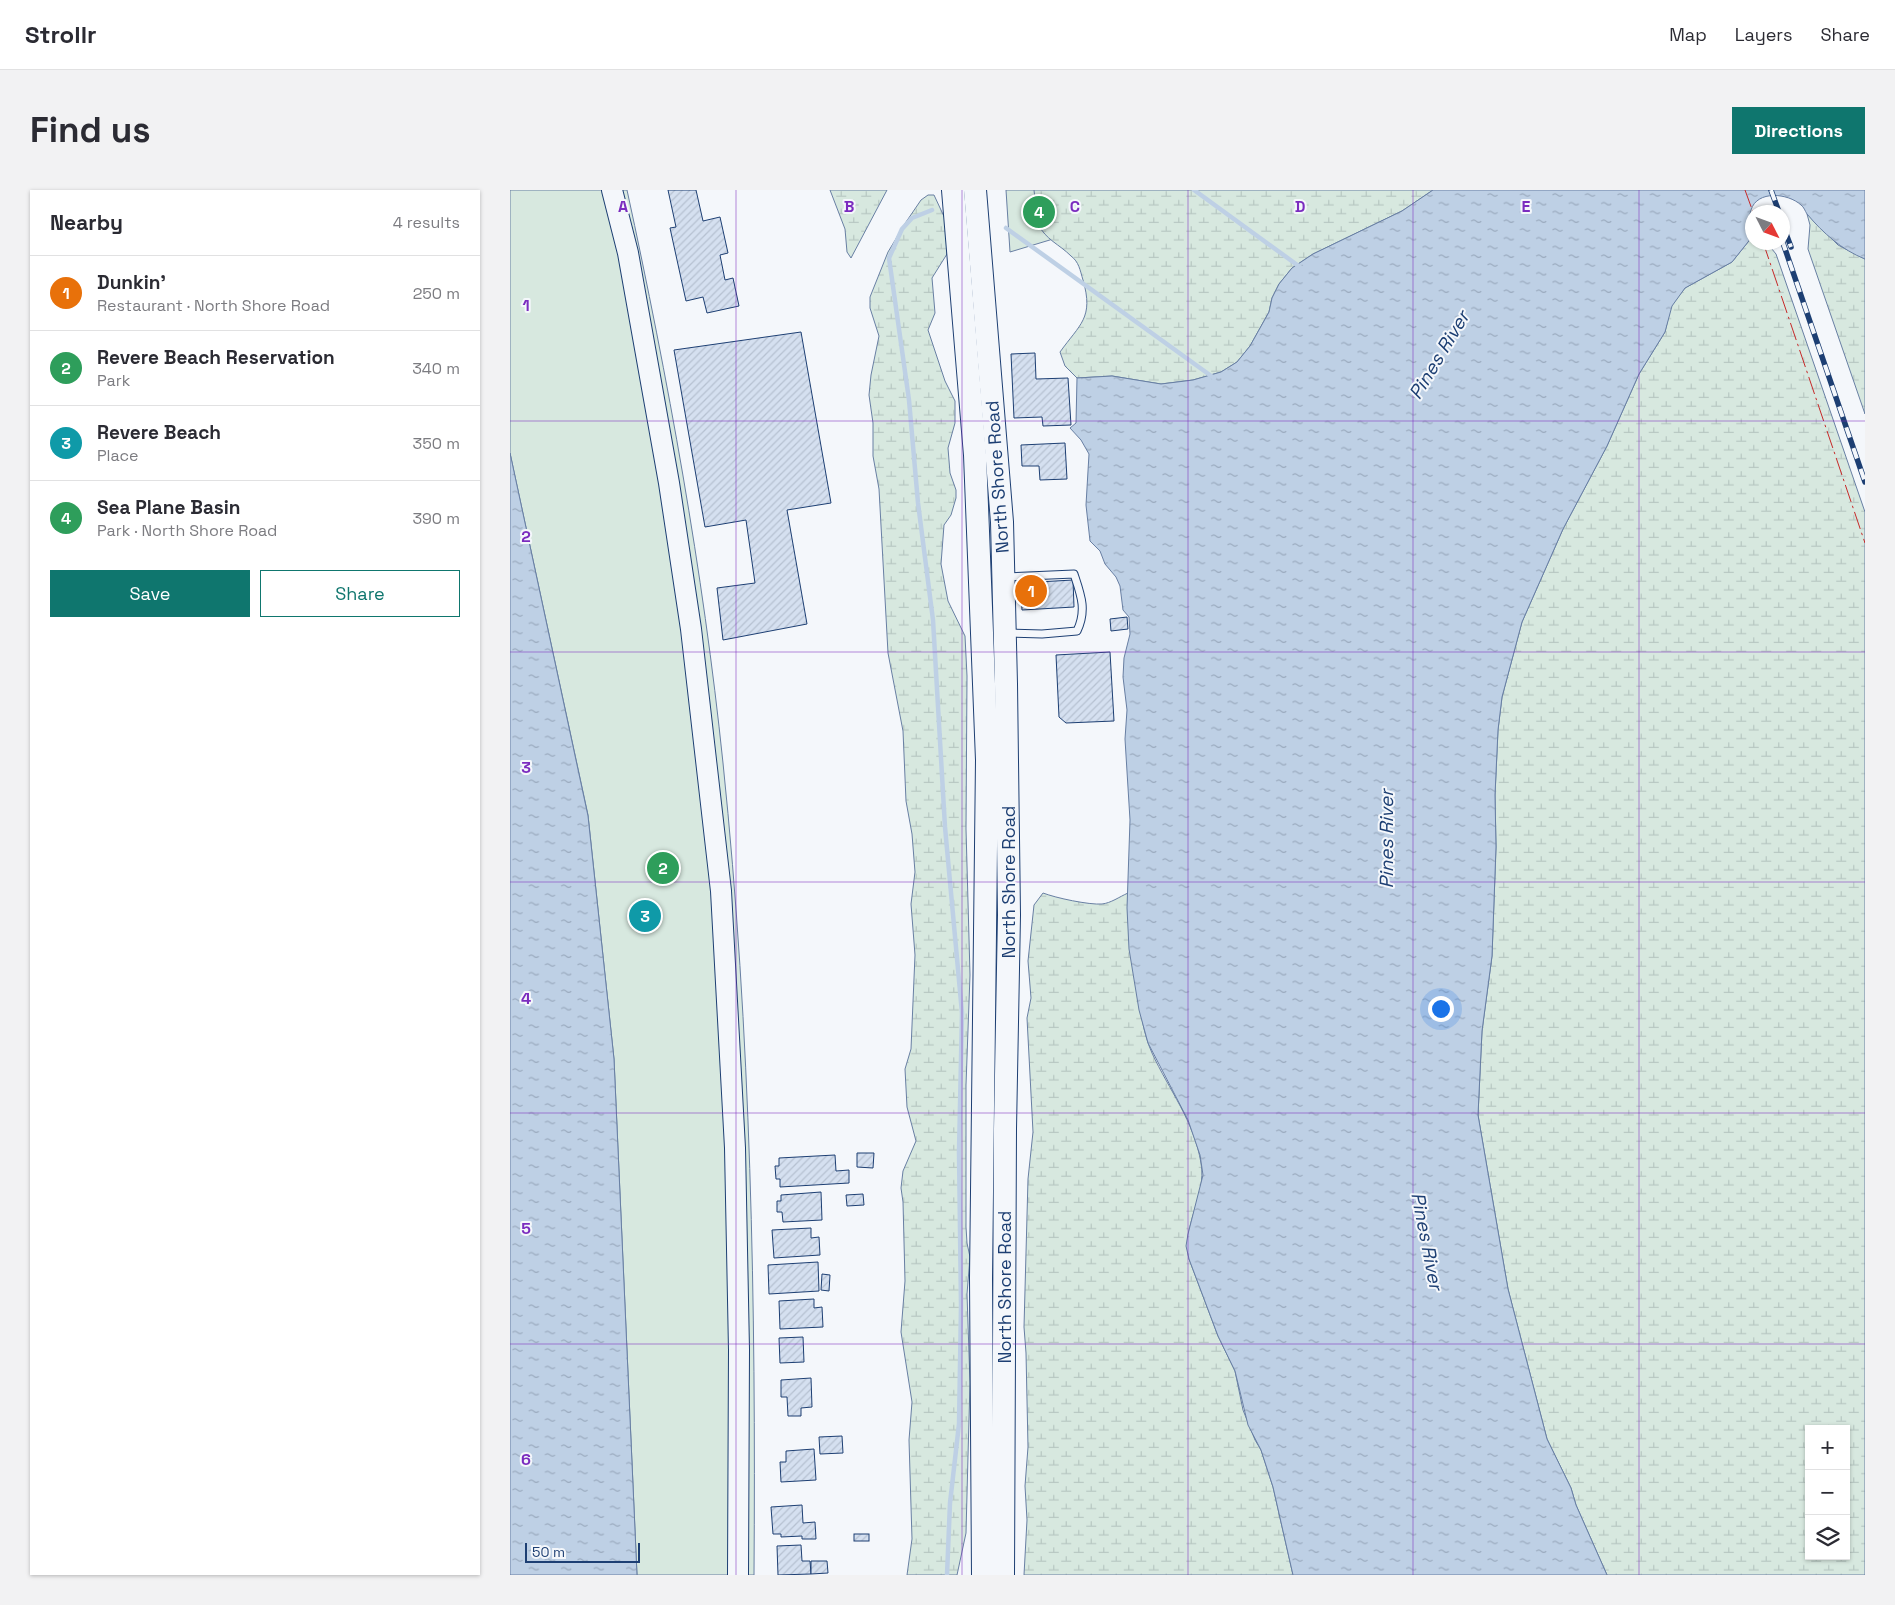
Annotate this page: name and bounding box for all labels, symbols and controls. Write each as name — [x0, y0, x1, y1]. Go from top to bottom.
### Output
text: Strollr — [25, 19, 97, 50]
text: Map — [1669, 23, 1707, 46]
text: Layers — [1735, 23, 1792, 46]
text: Share — [1820, 23, 1870, 46]
button: Directions — [1732, 107, 1865, 154]
text: Find us — [30, 108, 151, 152]
pin: 4 — [1023, 193, 1055, 231]
text: A — [618, 196, 628, 217]
text: B — [844, 196, 854, 217]
text: C — [1070, 196, 1080, 217]
text: D — [1295, 196, 1305, 217]
text: E — [1522, 196, 1531, 217]
north arrow — [1745, 205, 1790, 250]
text: Nearby — [50, 209, 123, 236]
text: 4 results — [393, 212, 460, 233]
text: Dunkin' — [97, 270, 166, 295]
text: 1 — [62, 283, 70, 304]
text: 250 m — [413, 283, 460, 304]
text: Restaurant · North Shore Road — [97, 295, 330, 316]
text: 1 — [522, 295, 530, 316]
water label: Pines River — [1403, 305, 1476, 404]
text: Revere Beach Reservation — [97, 345, 335, 370]
text: 2 — [61, 358, 71, 379]
text: 340 m — [412, 358, 460, 379]
text: Park — [97, 370, 130, 391]
street label: North Shore Road — [980, 400, 1014, 554]
text: Revere Beach — [97, 420, 221, 445]
text: 3 — [61, 433, 71, 454]
text: 350 m — [413, 433, 460, 454]
text: Place — [97, 445, 139, 466]
text: Sea Plane Basin — [97, 495, 241, 520]
text: 4 — [61, 508, 71, 529]
text: 390 m — [412, 508, 460, 529]
text: Park · North Shore Road — [97, 520, 277, 541]
text: 2 — [521, 526, 531, 547]
button: Save — [50, 570, 250, 617]
button: Share — [260, 570, 460, 617]
pin: 1 — [1015, 572, 1047, 610]
text: 3 — [521, 757, 531, 778]
water label: Pines River — [1374, 788, 1399, 888]
street label: North Shore Road — [997, 806, 1020, 958]
pin: 2 — [647, 849, 679, 887]
pin: 3 — [629, 897, 661, 935]
text: 4 — [521, 988, 531, 1009]
your location — [1428, 996, 1454, 1022]
water label: Pines River — [1405, 1190, 1449, 1294]
street label: North Shore Road — [993, 1211, 1016, 1363]
text: 5 — [521, 1218, 531, 1239]
map controls — [1805, 1425, 1850, 1560]
button: + — [1805, 1425, 1850, 1470]
text: 6 — [521, 1449, 531, 1470]
button: − — [1805, 1470, 1850, 1515]
button: layers — [1805, 1515, 1850, 1560]
scale bar — [525, 1540, 640, 1563]
text: 50 m — [532, 1543, 565, 1561]

